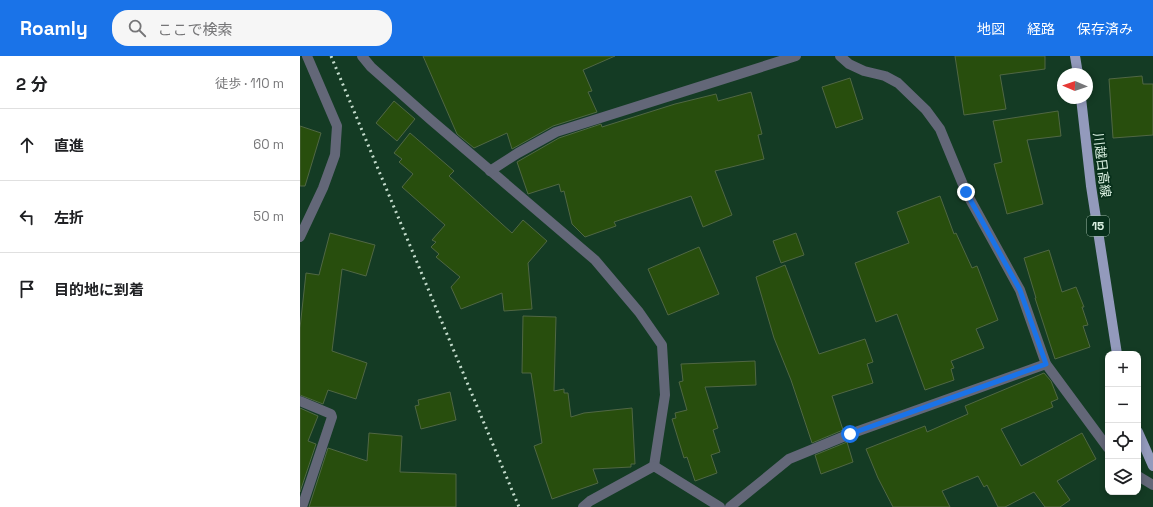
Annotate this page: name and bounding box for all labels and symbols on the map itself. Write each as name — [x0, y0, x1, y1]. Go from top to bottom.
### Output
north arrow — [1057, 68, 1093, 104]
street label: 川越日高線 — [1090, 132, 1114, 198]
route end — [957, 183, 975, 201]
road number: 15 — [1087, 216, 1109, 236]
route start — [841, 425, 859, 443]

